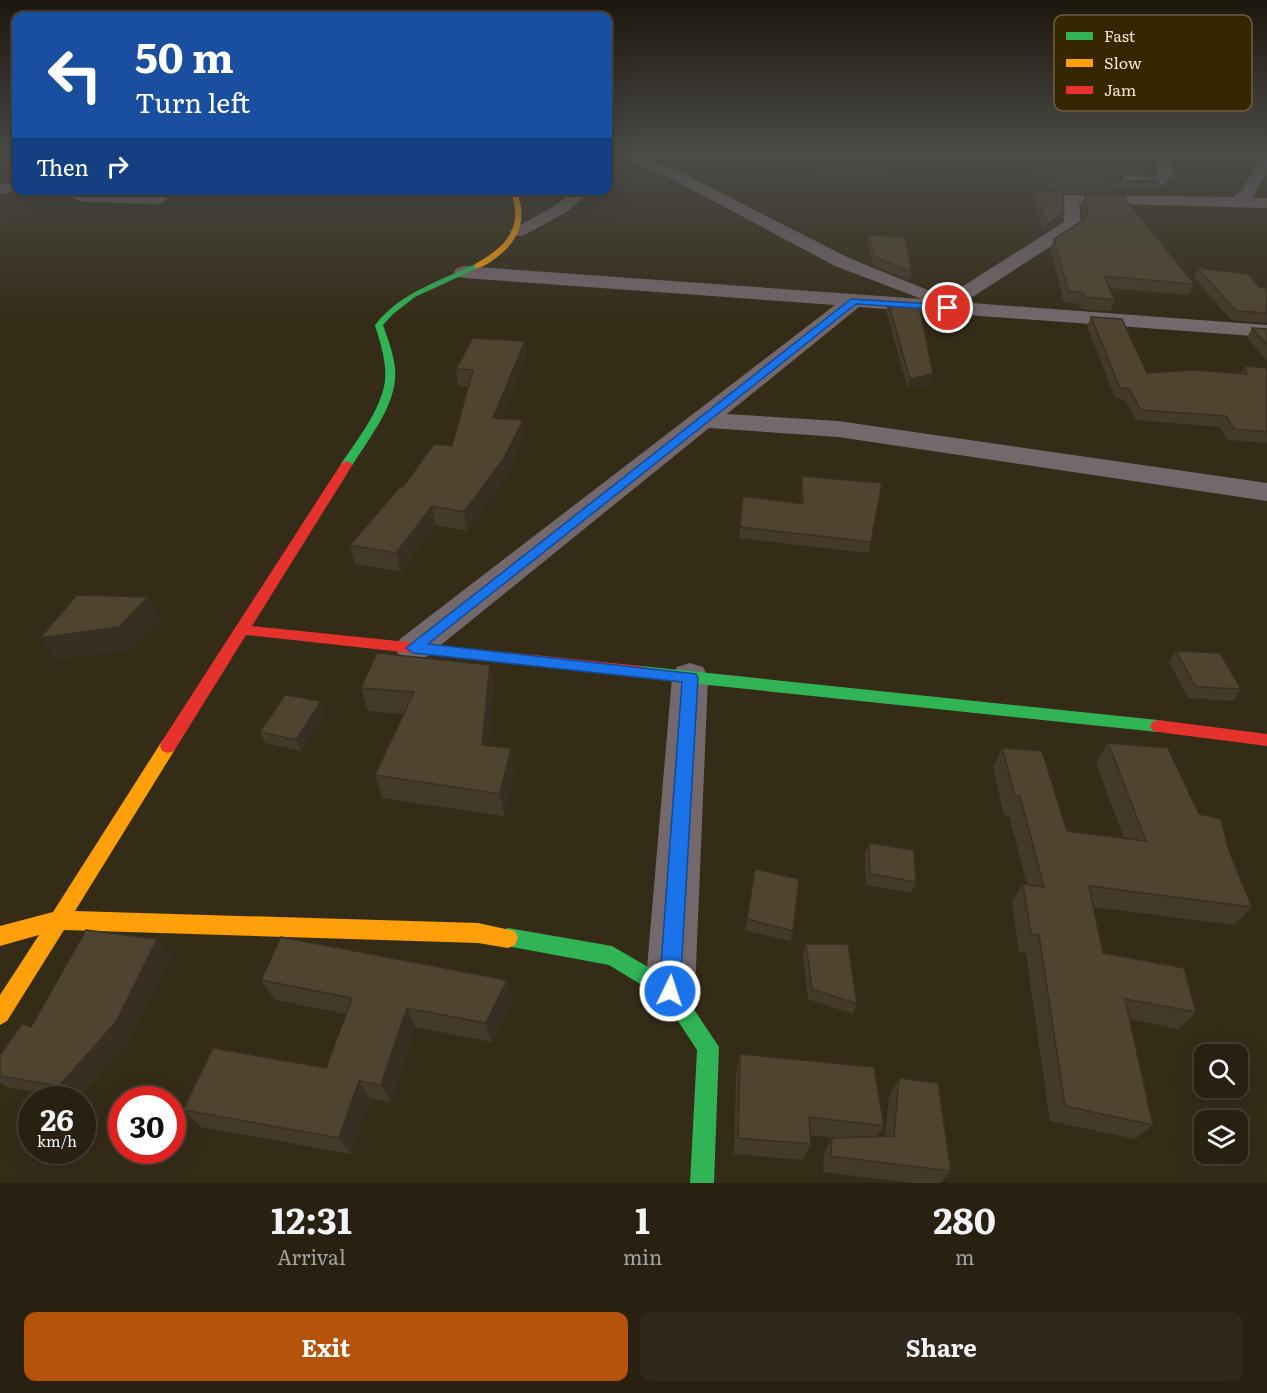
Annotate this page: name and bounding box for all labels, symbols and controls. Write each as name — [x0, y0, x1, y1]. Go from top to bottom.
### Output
legend — [1054, 15, 1252, 111]
text: Fast — [1104, 23, 1136, 47]
text: 50 m — [135, 24, 234, 86]
icon: left — [36, 36, 114, 114]
text: Slow — [1104, 50, 1142, 74]
text: Jam — [1104, 77, 1137, 101]
text: Turn left — [135, 81, 250, 121]
text: Then — [36, 150, 89, 183]
icon: right — [101, 150, 134, 183]
pin — [922, 282, 973, 333]
icon: arrive — [931, 291, 964, 324]
position arrow — [638, 959, 702, 1023]
map controls — [1194, 1044, 1248, 1164]
button: search — [1194, 1044, 1248, 1098]
speed limit sign: 30 — [108, 1086, 186, 1164]
text: 26 — [40, 1096, 74, 1140]
button: layers — [1194, 1110, 1248, 1164]
text: km/h — [37, 1129, 77, 1152]
text: 12:31 — [271, 1192, 352, 1245]
text: 1 — [635, 1192, 650, 1245]
text: 280 — [933, 1192, 996, 1245]
text: Arrival — [277, 1241, 346, 1271]
text: min — [623, 1241, 662, 1271]
text: m — [955, 1241, 974, 1271]
button: Exit — [24, 1312, 628, 1381]
button: Share — [640, 1312, 1243, 1381]

